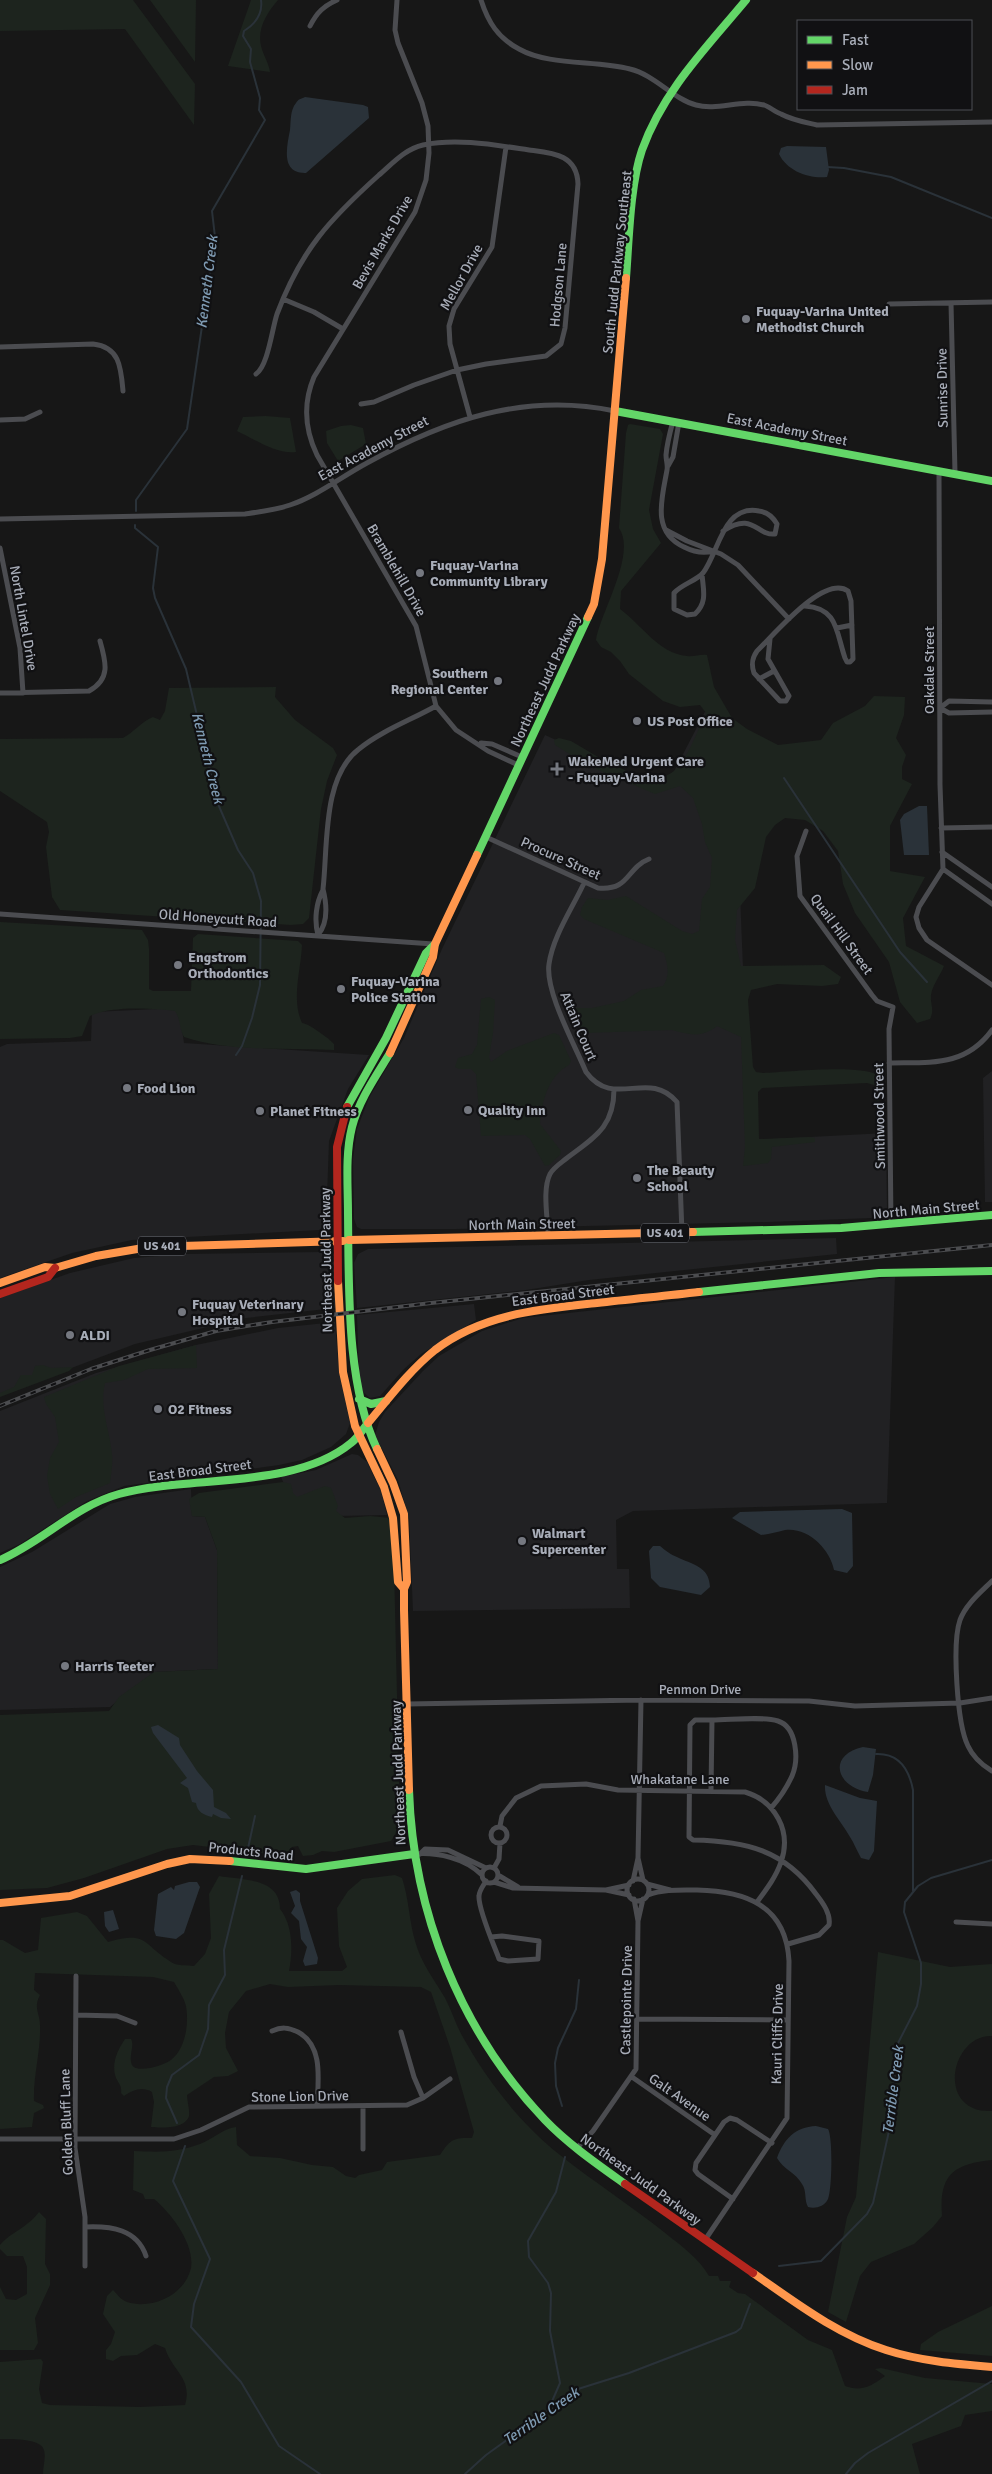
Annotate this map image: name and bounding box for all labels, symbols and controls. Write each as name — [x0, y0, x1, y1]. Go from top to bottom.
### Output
legend — [797, 20, 972, 110]
text: Fast — [842, 31, 869, 49]
text: Slow — [842, 56, 873, 74]
text: Jam — [842, 81, 868, 99]
street label: South Judd Parkway Southeast — [599, 170, 636, 354]
street label: Bevis Marks Drive — [349, 192, 416, 292]
water label: Kenneth Creek — [192, 233, 222, 330]
street label: Mellor Drive — [436, 241, 487, 313]
street label: Hodgson Lane — [546, 242, 571, 328]
place label: Fuquay-Varina United Methodist Church — [756, 303, 889, 336]
marker: Fuquay-Varina United Methodist Church — [740, 313, 752, 325]
street label: Sunrise Drive — [933, 348, 952, 428]
street label: East Academy Street — [725, 409, 849, 450]
street label: East Academy Street — [315, 412, 431, 485]
street label: Bramblehill Drive — [363, 521, 430, 619]
place label: Fuquay-Varina Community Library — [430, 557, 548, 590]
street label: North Lintel Drive — [6, 564, 41, 672]
marker: Fuquay-Varina Community Library — [414, 567, 426, 579]
street label: Northeast Judd Parkway — [507, 610, 584, 750]
street label: Oakdale Street — [921, 626, 938, 714]
place label: Southern Regional Center — [391, 665, 488, 698]
marker: Southern Regional Center — [492, 675, 504, 687]
water label: Kenneth Creek — [188, 710, 228, 807]
place label: US Post Office — [647, 713, 733, 730]
marker: US Post Office — [631, 715, 643, 727]
place label: WakeMed Urgent Care - Fuquay-Varina — [568, 753, 704, 786]
marker: WakeMed Urgent Care - Fuquay-Varina — [550, 762, 564, 776]
street label: Procure Street — [518, 833, 603, 884]
street label: Quail Hill Street — [807, 891, 877, 978]
street label: Old Honeycutt Road — [158, 906, 278, 931]
place label: Engstrom Orthodontics — [188, 949, 268, 982]
marker: Engstrom Orthodontics — [172, 959, 184, 971]
place label: Fuquay-Varina Police Station — [351, 973, 440, 1006]
marker: Fuquay-Varina Police Station — [335, 983, 347, 995]
street label: Attain Court — [556, 989, 601, 1063]
street label: Smithwood Street — [870, 1063, 889, 1169]
place label: Food Lion — [137, 1080, 196, 1097]
marker: Food Lion — [121, 1082, 133, 1094]
place label: Quality Inn — [478, 1102, 546, 1119]
place label: Planet Fitness — [270, 1103, 357, 1120]
marker: Quality Inn — [462, 1104, 474, 1116]
marker: Planet Fitness — [254, 1105, 266, 1117]
place label: The Beauty School — [647, 1162, 715, 1195]
marker: The Beauty School — [631, 1172, 643, 1184]
street label: Northeast Judd Parkway — [317, 1187, 336, 1333]
street label: North Main Street — [872, 1196, 980, 1223]
street label: North Main Street — [468, 1215, 576, 1234]
road number: US 401 — [641, 1224, 689, 1242]
road number: US 401 — [138, 1236, 186, 1256]
street label: East Broad Street — [511, 1281, 616, 1310]
place label: Fuquay Veterinary Hospital — [192, 1296, 304, 1329]
marker: Fuquay Veterinary Hospital — [176, 1306, 188, 1318]
place label: ALDI — [80, 1327, 110, 1344]
marker: ALDI — [64, 1329, 76, 1341]
place label: O2 Fitness — [168, 1401, 232, 1418]
marker: O2 Fitness — [152, 1403, 164, 1415]
street label: East Broad Street — [148, 1456, 253, 1485]
place label: Walmart Supercenter — [532, 1525, 607, 1558]
marker: Walmart Supercenter — [516, 1535, 528, 1547]
place label: Harris Teeter — [75, 1658, 155, 1675]
marker: Harris Teeter — [59, 1660, 71, 1672]
street label: Penmon Drive — [659, 1681, 741, 1698]
street label: Northeast Judd Parkway — [387, 1700, 410, 1846]
street label: Whakatane Lane — [630, 1771, 730, 1788]
street label: Products Road — [207, 1839, 294, 1864]
street label: Castlepointe Drive — [617, 1945, 636, 2055]
street label: Kauri Cliffs Drive — [768, 1983, 787, 2085]
water label: Terrible Creek — [879, 2043, 908, 2135]
street label: Golden Bluff Lane — [56, 2068, 77, 2175]
street label: Galt Avenue — [645, 2070, 714, 2125]
street label: Stone Lion Drive — [251, 2087, 349, 2106]
street label: Northeast Judd Parkway — [577, 2130, 705, 2229]
water label: Terrible Creek — [499, 2382, 584, 2449]

